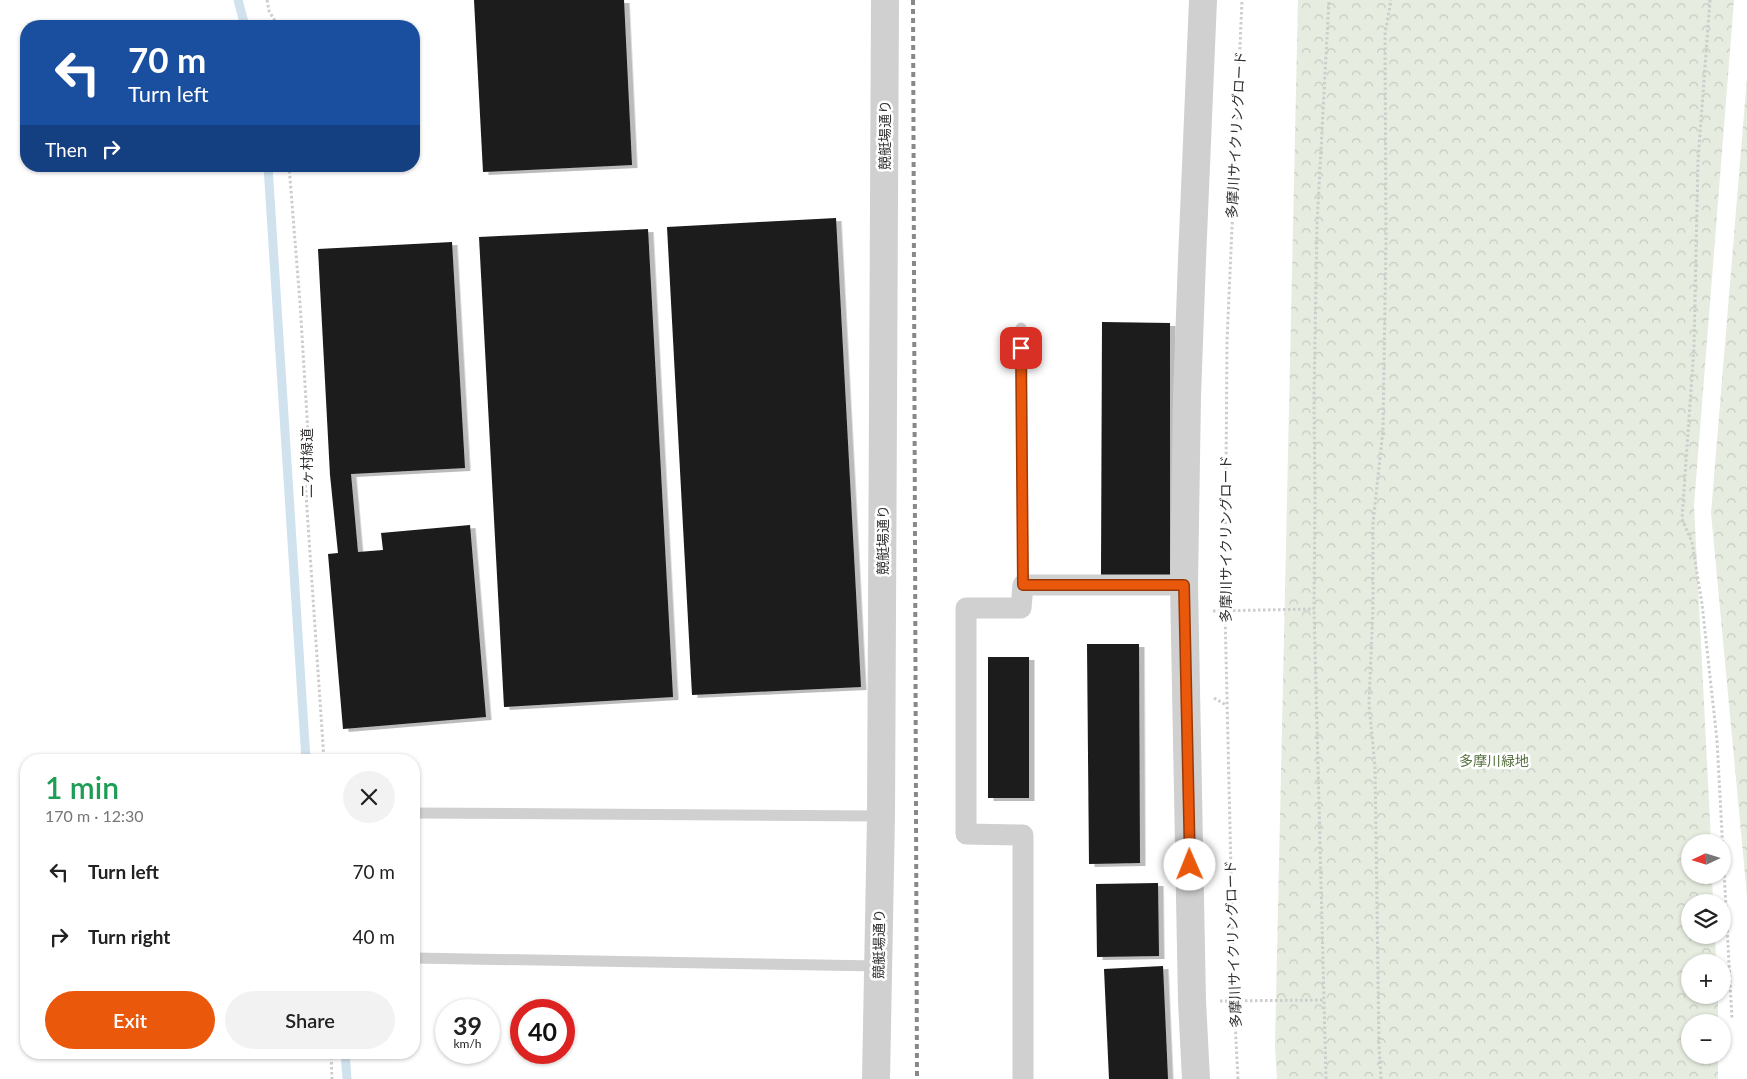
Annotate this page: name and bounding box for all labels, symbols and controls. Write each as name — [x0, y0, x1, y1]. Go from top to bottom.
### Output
text: 70 m — [128, 38, 206, 80]
icon: left — [45, 40, 110, 105]
street label: 多摩川サイクリングロード — [1223, 51, 1248, 219]
text: Turn left — [128, 80, 209, 107]
street label: 競艇場通り — [876, 100, 893, 170]
icon: right — [97, 135, 125, 163]
text: Then — [45, 138, 87, 161]
pin — [1000, 327, 1042, 369]
icon: arrive — [1007, 334, 1035, 362]
street label: 二ヶ村緑道 — [298, 428, 315, 498]
street label: 多摩川サイクリングロード — [1217, 455, 1234, 623]
street label: 競艇場通り — [874, 505, 891, 575]
park label: 多摩川緑地 — [1459, 752, 1529, 769]
text: 1 min — [45, 769, 119, 805]
button: close — [343, 771, 395, 823]
text: 170 m · 12:30 — [45, 806, 144, 825]
north arrow — [1681, 834, 1731, 884]
map controls — [1681, 834, 1731, 1064]
position arrow — [1163, 838, 1215, 890]
icon: left — [45, 858, 73, 886]
text: Turn left — [88, 860, 159, 883]
text: 70 m — [352, 860, 395, 883]
street label: 多摩川サイクリングロード — [1221, 860, 1244, 1028]
button: layers — [1681, 894, 1731, 944]
street label: 競艇場通り — [869, 909, 888, 979]
icon: right — [45, 923, 73, 951]
text: Turn right — [88, 925, 170, 948]
text: 40 m — [352, 925, 395, 948]
button: + — [1681, 954, 1731, 1004]
button: Exit — [45, 991, 215, 1049]
button: Share — [225, 991, 395, 1049]
speed limit sign: 40 — [510, 999, 575, 1064]
text: 39 — [453, 1010, 482, 1040]
button: − — [1681, 1014, 1731, 1064]
text: km/h — [453, 1036, 482, 1051]

